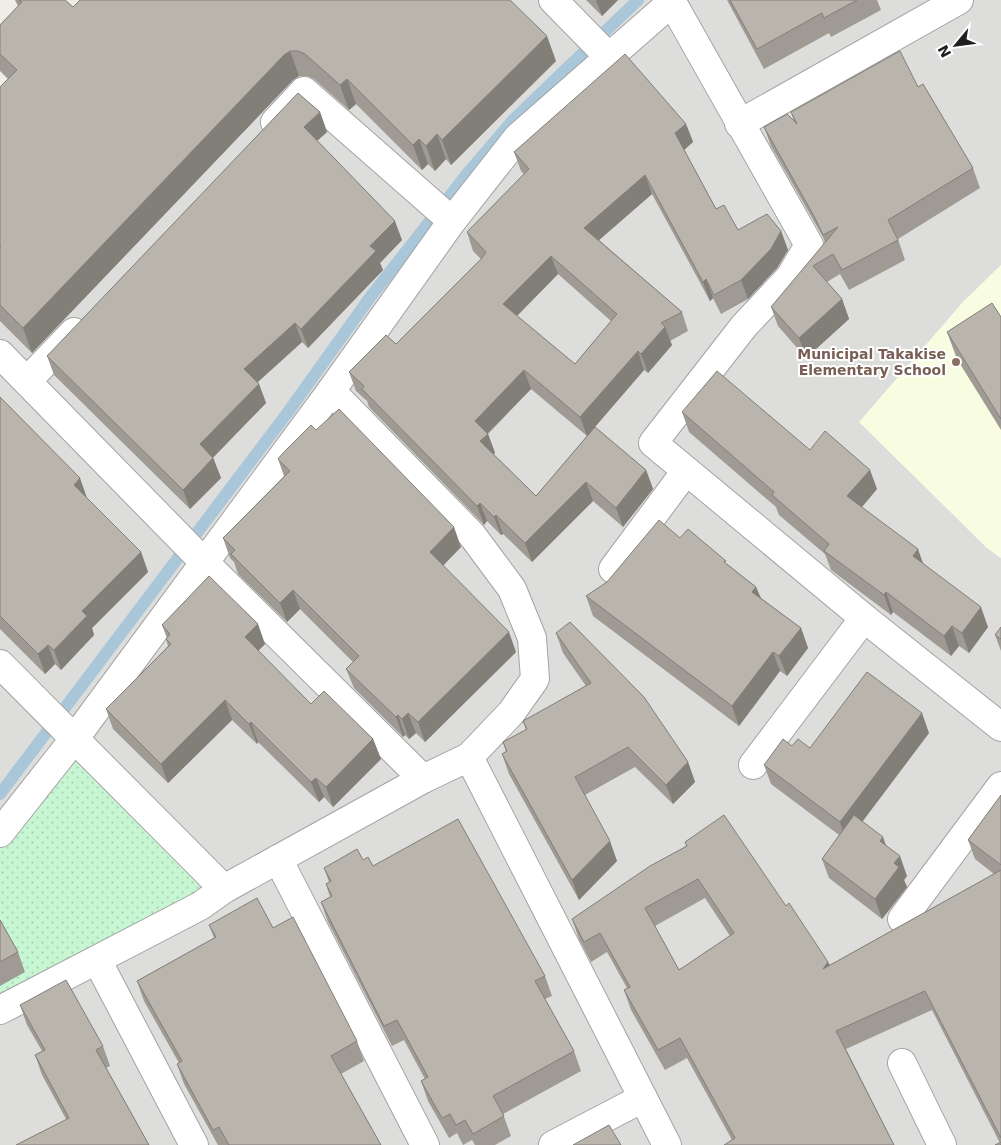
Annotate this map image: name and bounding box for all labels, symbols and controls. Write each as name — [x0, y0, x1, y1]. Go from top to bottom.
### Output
north arrow — [931, 20, 981, 70]
text: N — [935, 42, 954, 60]
place label: Municipal Takakise Elementary School — [797, 346, 946, 378]
marker: Municipal Takakise Elementary School — [950, 356, 962, 368]

